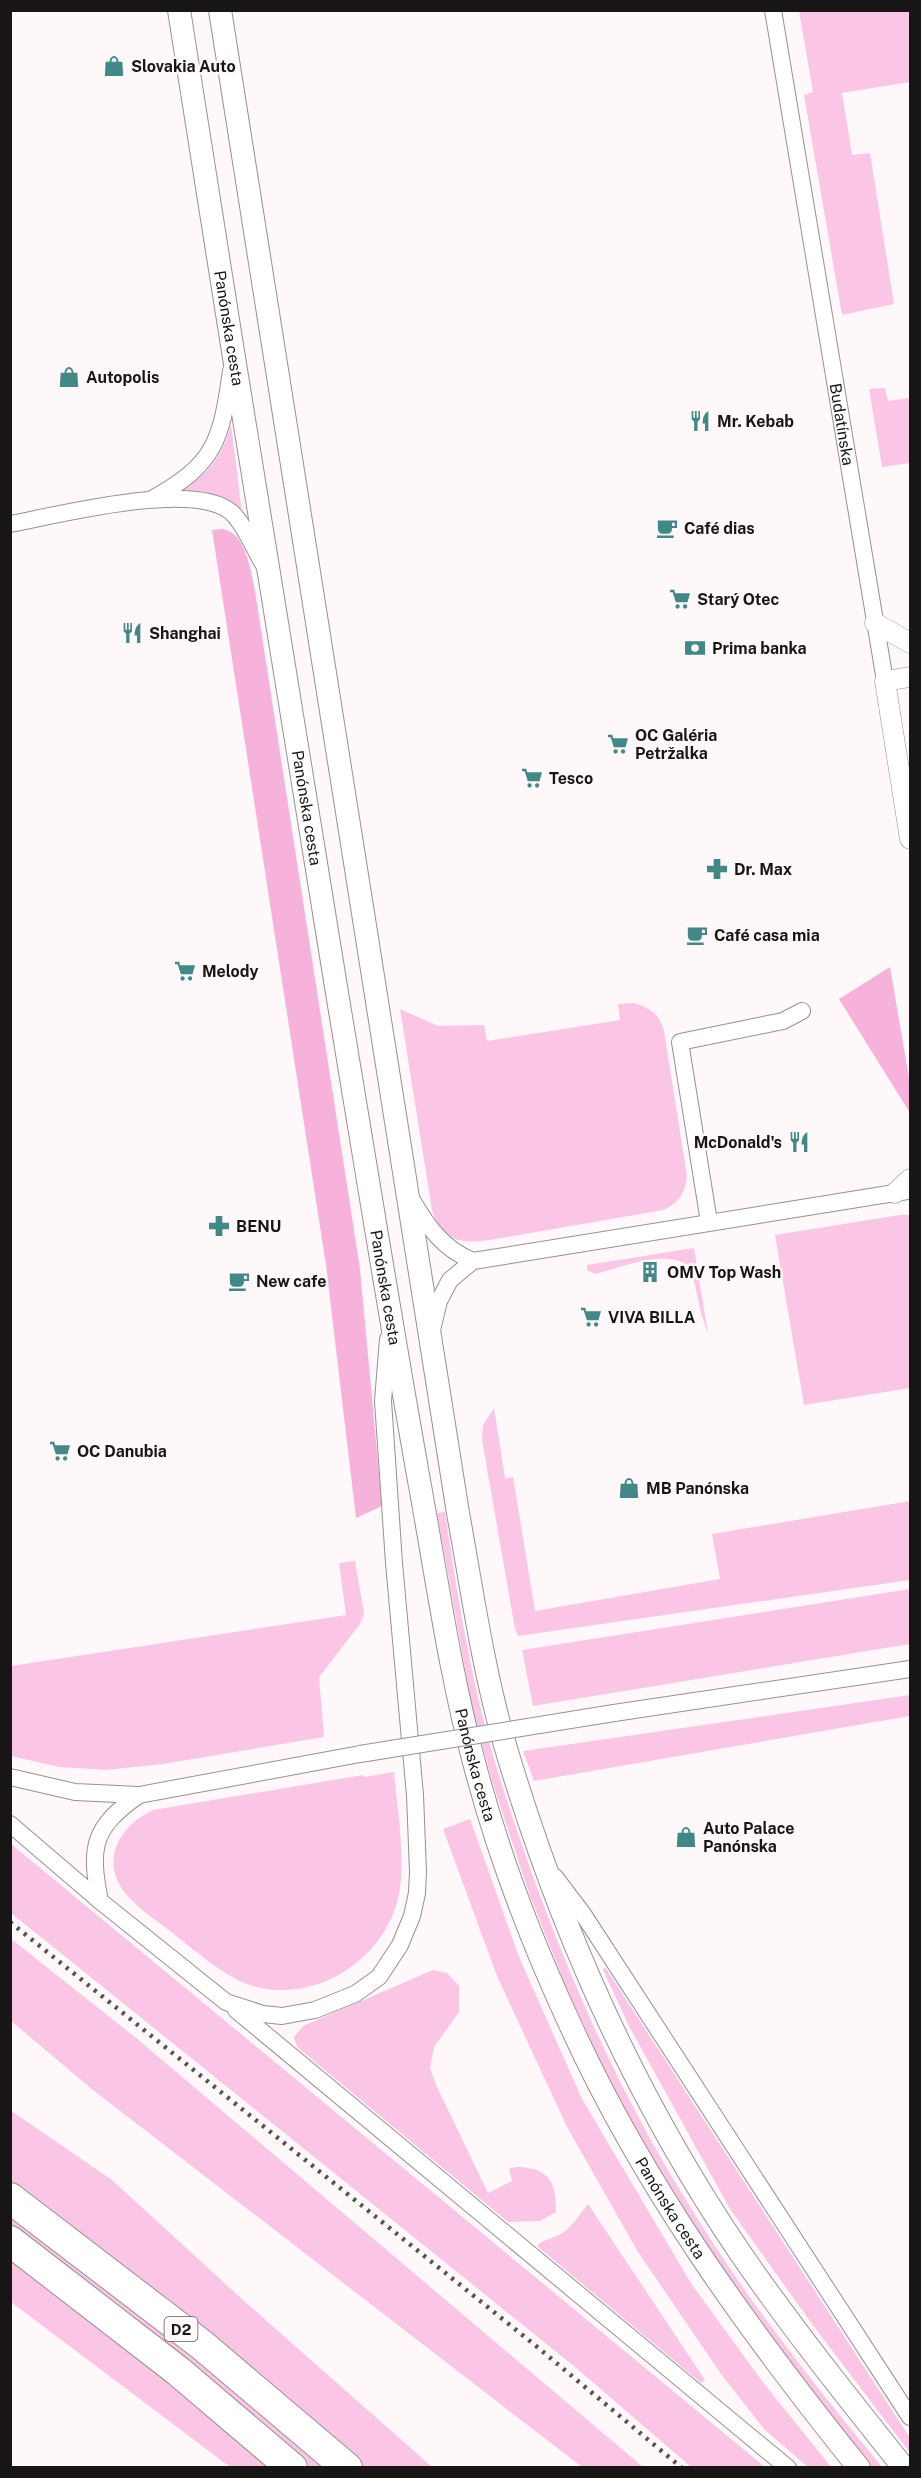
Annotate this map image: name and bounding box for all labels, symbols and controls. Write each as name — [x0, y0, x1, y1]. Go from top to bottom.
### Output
shop icon: Slovakia Auto — [102, 54, 126, 78]
place label: Slovakia Auto — [131, 57, 236, 76]
street label: Panónska cesta — [211, 269, 248, 387]
shop icon: Autopolis — [57, 365, 81, 389]
place label: Autopolis — [86, 368, 159, 387]
street label: Budatínska — [826, 382, 858, 467]
restaurant icon: Mr. Kebab — [688, 409, 712, 433]
place label: Mr. Kebab — [717, 412, 794, 431]
cafe icon: Café dias — [655, 516, 679, 540]
place label: Café dias — [684, 519, 755, 538]
supermarket icon: Starý Otec — [668, 587, 692, 611]
place label: Starý Otec — [697, 590, 779, 609]
restaurant icon: Shanghai — [120, 621, 144, 645]
place label: Shanghai — [149, 624, 221, 643]
bank icon: Prima banka — [683, 636, 707, 660]
place label: Prima banka — [712, 639, 807, 658]
place label: OC Galéria Petržalka — [635, 726, 717, 763]
supermarket icon: OC Galéria Petržalka — [606, 732, 630, 756]
street label: Panónska cesta — [288, 749, 326, 867]
supermarket icon: Tesco — [520, 766, 544, 790]
place label: Tesco — [549, 769, 593, 788]
pharmacy icon: Dr. Max — [705, 857, 729, 881]
place label: Dr. Max — [734, 860, 793, 879]
cafe icon: Café casa mia — [685, 923, 709, 947]
place label: Café casa mia — [714, 926, 820, 945]
supermarket icon: Melody — [173, 959, 197, 983]
place label: Melody — [202, 962, 258, 981]
restaurant icon: McDonald's — [787, 1130, 811, 1154]
place label: McDonald's — [694, 1133, 782, 1152]
pharmacy icon: BENU — [207, 1214, 231, 1238]
place label: BENU — [236, 1217, 281, 1236]
street label: Panónska cesta — [367, 1228, 405, 1346]
building icon: OMV Top Wash — [638, 1260, 662, 1284]
place label: OMV Top Wash — [667, 1263, 781, 1282]
cafe icon: New cafe — [227, 1269, 251, 1293]
place label: New cafe — [256, 1272, 326, 1291]
supermarket icon: VIVA BILLA — [579, 1305, 603, 1329]
place label: VIVA BILLA — [608, 1308, 696, 1327]
supermarket icon: OC Danubia — [48, 1439, 72, 1463]
place label: OC Danubia — [77, 1442, 167, 1461]
shop icon: MB Panónska — [617, 1476, 641, 1500]
place label: MB Panónska — [646, 1479, 749, 1498]
street label: Panónska cesta — [452, 1706, 500, 1824]
place label: Auto Palace Panónska — [703, 1819, 795, 1856]
shop icon: Auto Palace Panónska — [674, 1825, 698, 1849]
street label: Panónska cesta — [632, 2154, 710, 2262]
road number: D2 — [164, 2317, 198, 2341]

